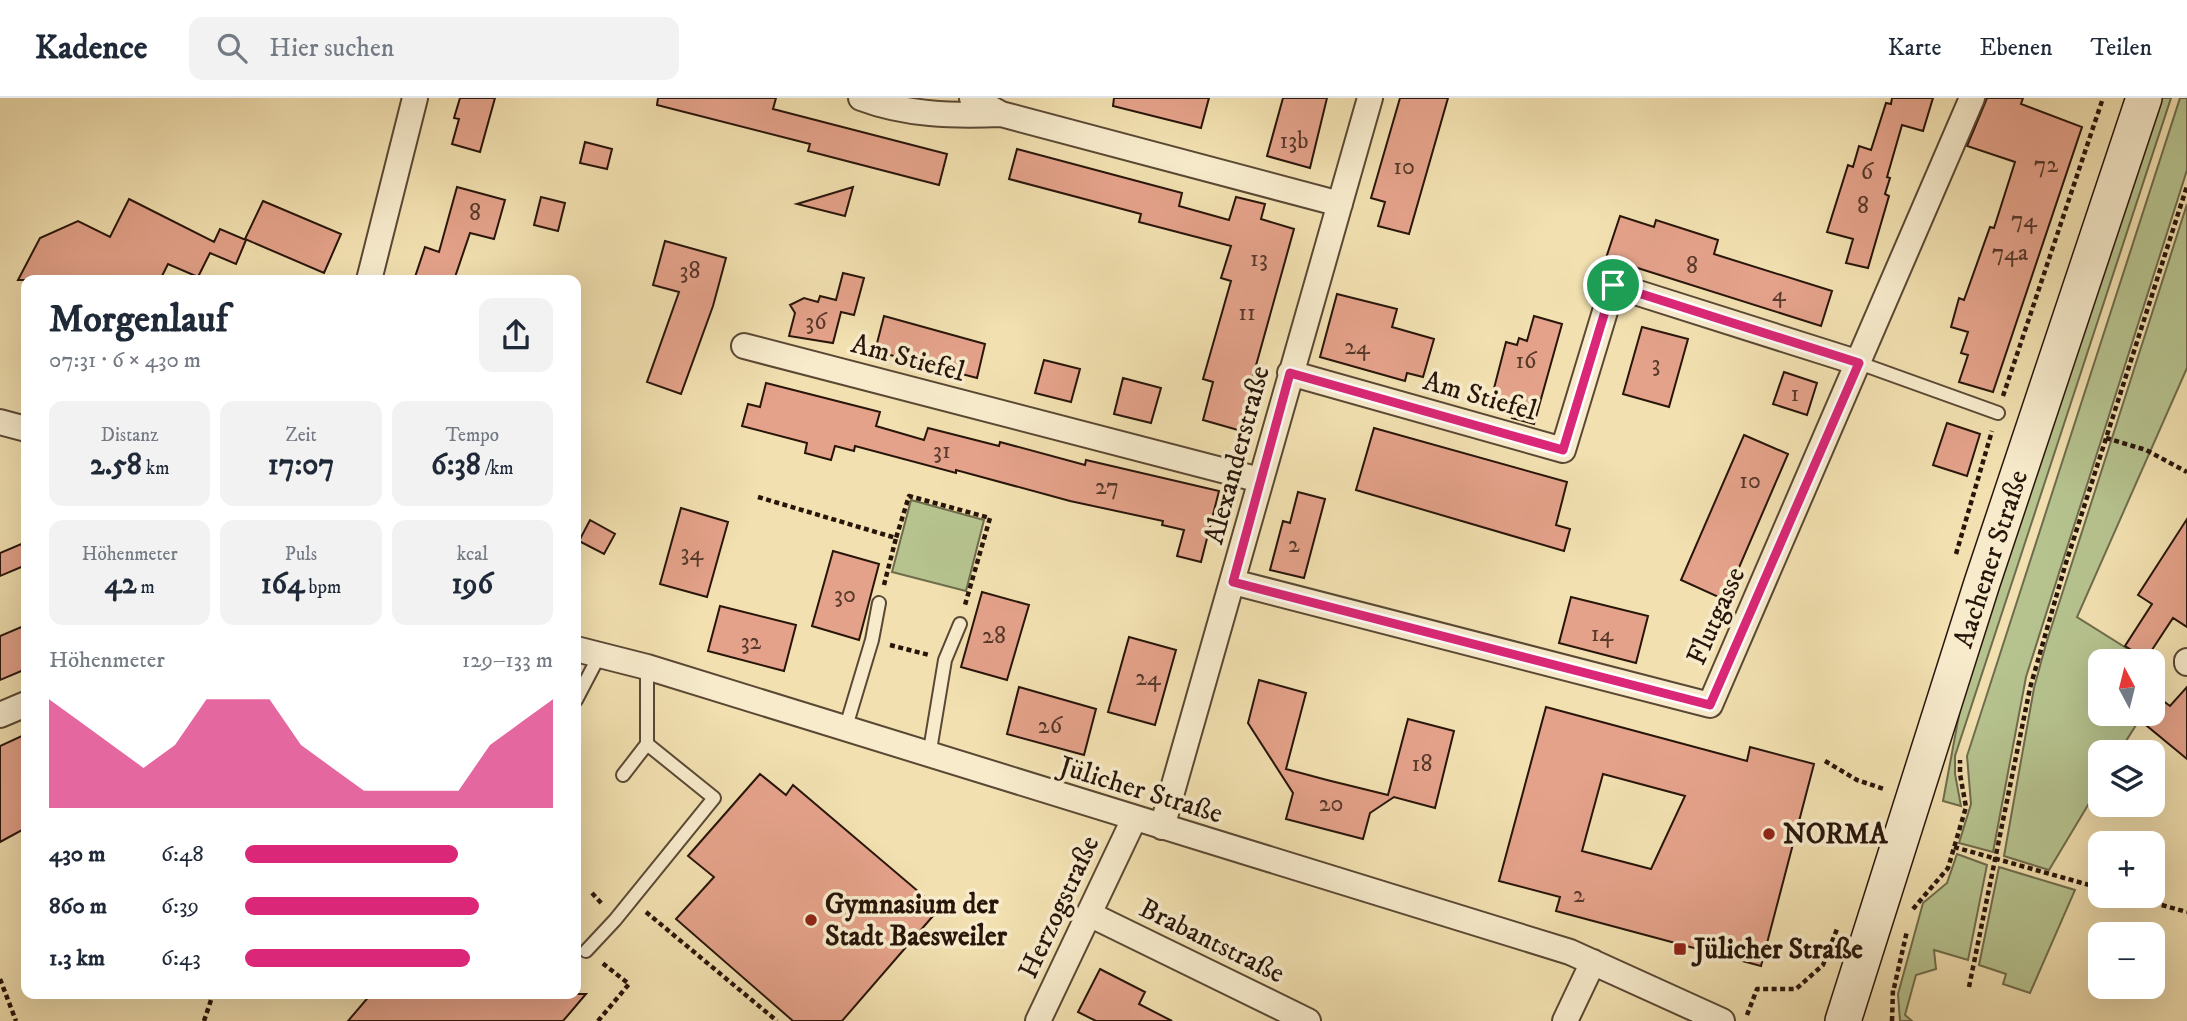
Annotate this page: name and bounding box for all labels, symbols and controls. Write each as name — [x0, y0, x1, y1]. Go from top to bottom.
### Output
search box — [189, 17, 679, 80]
text: Kadence — [35, 28, 147, 69]
icon: search — [213, 29, 251, 67]
text: Hier suchen — [269, 32, 394, 65]
text: Karte — [1888, 33, 1941, 63]
text: Ebenen — [1979, 33, 2053, 63]
text: Teilen — [2091, 33, 2152, 63]
house number: 13b — [1279, 126, 1309, 156]
house number: 72 — [2034, 150, 2058, 180]
house number: 10 — [1393, 152, 1415, 182]
house number: 6 — [1861, 157, 1875, 187]
house number: 8 — [1857, 191, 1869, 221]
house number: 8 — [469, 198, 481, 228]
house number: 74 — [2011, 205, 2038, 235]
house number: 74a — [1992, 238, 2029, 268]
house number: 13 — [1250, 244, 1268, 274]
house number: 8 — [1686, 251, 1698, 281]
pin — [1583, 255, 1643, 315]
house number: 38 — [680, 256, 700, 286]
icon: arrive — [1594, 266, 1632, 304]
house number: 4 — [1772, 279, 1787, 309]
text: Morgenlauf — [49, 296, 228, 344]
button: share — [479, 298, 553, 372]
house number: 11 — [1238, 298, 1256, 328]
house number: 36 — [805, 307, 828, 337]
street label: Am Stiefel — [847, 326, 969, 390]
house number: 24 — [1344, 332, 1371, 362]
text: 07:31 · 6 × 430 m — [49, 346, 201, 375]
house number: 16 — [1515, 346, 1538, 376]
house number: 3 — [1652, 349, 1660, 379]
street label: Alexanderstraße — [1196, 362, 1278, 548]
street label: Am Stiefel — [1419, 363, 1541, 429]
house number: 1 — [1791, 379, 1799, 409]
text: Distanz — [101, 424, 159, 447]
text: Zeit — [285, 424, 316, 447]
text: Tempo — [446, 424, 499, 447]
house number: 31 — [933, 436, 951, 466]
text: 2.58 — [90, 447, 142, 484]
text: 17:07 — [268, 447, 334, 484]
text: 6:38 — [431, 447, 481, 484]
text: km — [142, 457, 169, 480]
text: /km — [481, 457, 514, 480]
house number: 10 — [1739, 466, 1761, 496]
street label: Aachener Straße — [1946, 466, 2036, 652]
house number: 27 — [1095, 472, 1119, 502]
house number: 2 — [1288, 530, 1300, 560]
house number: 34 — [681, 538, 705, 568]
text: Höhenmeter — [82, 543, 177, 566]
text: Puls — [285, 543, 317, 566]
text: kcal — [457, 543, 488, 566]
street label: Flutgasse — [1679, 561, 1753, 671]
text: 42 — [104, 566, 136, 603]
text: 164 — [261, 566, 304, 603]
text: 196 — [452, 566, 493, 603]
text: m — [136, 576, 155, 599]
text: bpm — [304, 576, 341, 599]
house number: 30 — [834, 580, 856, 610]
house number: 14 — [1591, 619, 1614, 649]
house number: 28 — [982, 621, 1006, 651]
house number: 32 — [741, 627, 762, 657]
text: Höhenmeter — [49, 646, 165, 675]
text: 129–133 m — [462, 646, 553, 675]
north arrow — [2088, 649, 2165, 726]
map controls — [2088, 649, 2165, 999]
house number: 24 — [1135, 663, 1162, 693]
house number: 26 — [1038, 711, 1064, 741]
button: layers — [2088, 740, 2165, 817]
street label: Jülicher Straße — [1052, 748, 1227, 831]
house number: 18 — [1412, 749, 1432, 779]
house number: 20 — [1319, 789, 1343, 819]
place label: NORMA — [1783, 817, 1888, 852]
marker: NORMA — [1761, 826, 1777, 842]
street label: Herzogstraße — [1011, 830, 1107, 984]
button: + — [2088, 831, 2165, 908]
text: 430 m — [49, 840, 105, 869]
text: 6:48 — [161, 840, 204, 869]
house number: 2 — [1573, 880, 1585, 910]
place label: Gymnasium der Stadt Baesweiler — [825, 887, 1008, 954]
street label: Brabantstraße — [1134, 891, 1290, 991]
text: 860 m — [49, 892, 107, 921]
text: 6:39 — [161, 892, 199, 921]
marker: Gymnasium der Stadt Baesweiler — [803, 912, 819, 928]
button: − — [2088, 922, 2165, 999]
place label: Jülicher Straße — [1691, 932, 1863, 967]
marker: Jülicher Straße — [1672, 941, 1688, 957]
text: 1.3 km — [49, 944, 105, 973]
text: 6:43 — [161, 944, 201, 973]

